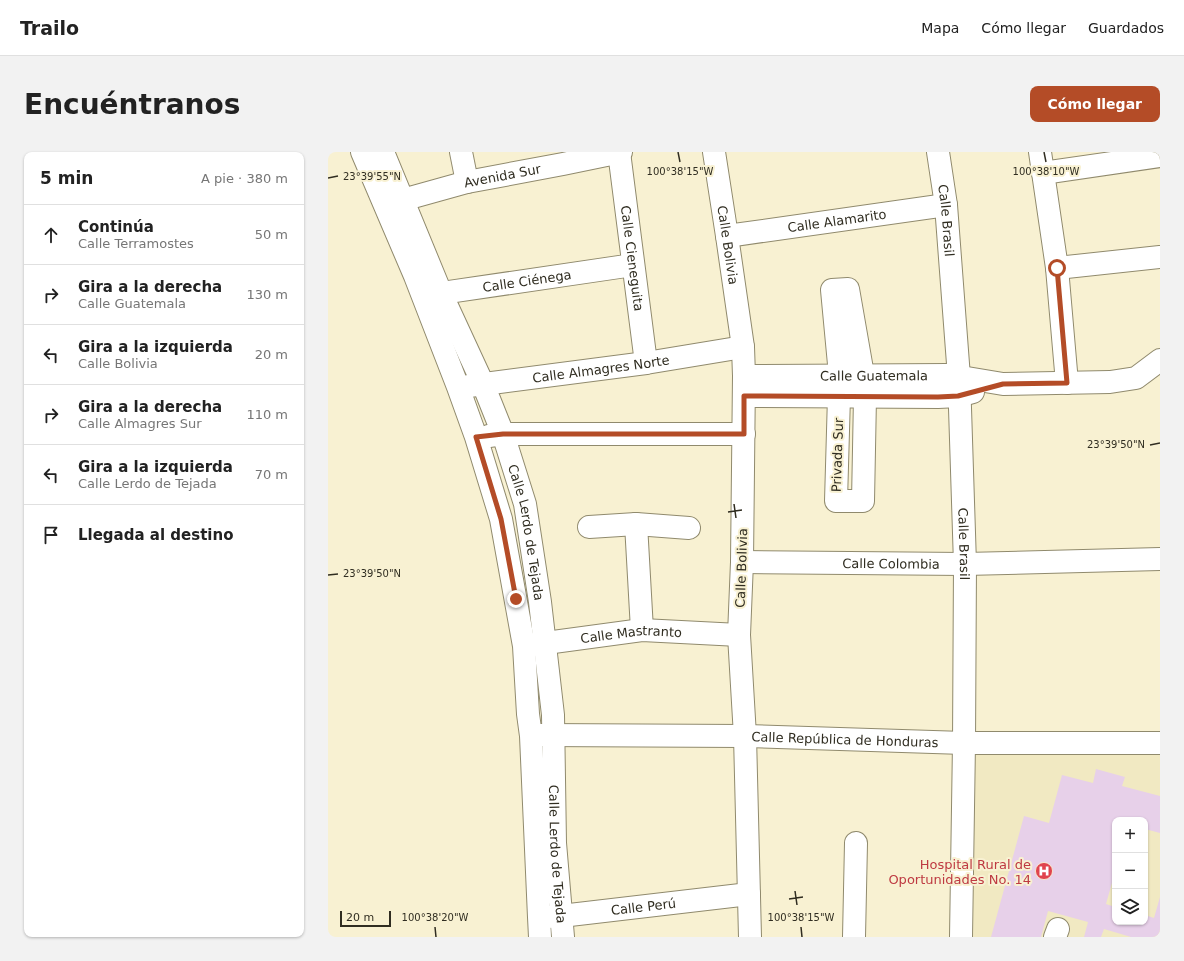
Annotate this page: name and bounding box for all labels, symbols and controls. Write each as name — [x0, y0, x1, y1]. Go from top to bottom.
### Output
text: Trailo — [20, 17, 79, 39]
text: Mapa — [921, 20, 959, 36]
text: Cómo llegar — [981, 20, 1066, 36]
text: Guardados — [1088, 20, 1164, 36]
button: Cómo llegar — [1030, 86, 1160, 122]
text: Encuéntranos — [24, 88, 240, 121]
street label: Avenida Sur — [463, 161, 543, 190]
text: 100°38'15"W — [647, 166, 713, 177]
text: 100°38'10"W — [1013, 166, 1079, 177]
text: 5 min — [40, 168, 93, 188]
text: A pie · 380 m — [201, 171, 288, 186]
text: 23°39'55"N — [343, 171, 401, 182]
street label: Calle Brasil — [935, 183, 957, 257]
street label: Calle Cieneguita — [618, 204, 646, 312]
street label: Calle Bolivia — [714, 204, 741, 286]
street label: Calle Alamarito — [787, 207, 887, 235]
text: Continúa — [78, 218, 154, 236]
icon: ahead — [40, 224, 62, 246]
text: 50 m — [255, 227, 288, 242]
text: Calle Terramostes — [78, 236, 194, 251]
route start — [1048, 259, 1066, 277]
street label: Calle Ciénega — [482, 267, 572, 295]
text: Gira a la derecha — [78, 278, 222, 296]
icon: right — [40, 284, 62, 306]
text: 130 m — [246, 287, 288, 302]
text: Calle Guatemala — [78, 296, 186, 311]
text: Gira a la izquierda — [78, 338, 233, 356]
icon: left — [40, 344, 62, 366]
text: 20 m — [255, 347, 288, 362]
street label: Calle Almagres Norte — [532, 352, 671, 386]
text: Calle Bolivia — [78, 356, 158, 371]
street label: Calle Guatemala — [820, 368, 928, 384]
text: Gira a la derecha — [78, 398, 222, 416]
icon: right — [40, 404, 62, 426]
text: 110 m — [246, 407, 288, 422]
text: Calle Almagres Sur — [78, 416, 202, 431]
street label: Privada Sur — [829, 417, 846, 492]
text: 23°39'50"N — [1087, 439, 1145, 450]
text: Gira a la izquierda — [78, 458, 233, 476]
street label: Calle Lerdo de Tejada — [505, 462, 547, 602]
icon: left — [40, 464, 62, 486]
text: 70 m — [255, 467, 288, 482]
text: Calle Lerdo de Tejada — [78, 476, 217, 491]
street label: Calle Brasil — [955, 507, 972, 580]
icon: arrive — [40, 524, 62, 546]
text: Llegada al destino — [78, 526, 233, 544]
street label: Calle Bolivia — [733, 528, 750, 608]
street label: Calle Colombia — [842, 556, 940, 572]
text: 23°39'50"N — [343, 568, 401, 579]
route end — [507, 590, 525, 608]
street label: Calle Mastranto — [580, 623, 682, 646]
street label: Calle República de Honduras — [751, 729, 939, 750]
street label: Calle Lerdo de Tejada — [546, 785, 569, 924]
map controls — [1112, 817, 1148, 925]
button: + — [1112, 817, 1148, 853]
button: − — [1112, 853, 1148, 889]
place label: Hospital Rural de Oportunidades No. 14 — [888, 857, 1031, 887]
hospital icon: Hospital Rural de Oportunidades No. 14 — [1034, 861, 1054, 881]
button: layers — [1112, 889, 1148, 925]
street label: Calle Perú — [610, 896, 677, 918]
scale bar — [340, 909, 391, 928]
text: 20 m — [346, 911, 374, 924]
text: 100°38'20"W — [402, 912, 468, 923]
text: 100°38'15"W — [768, 912, 834, 923]

